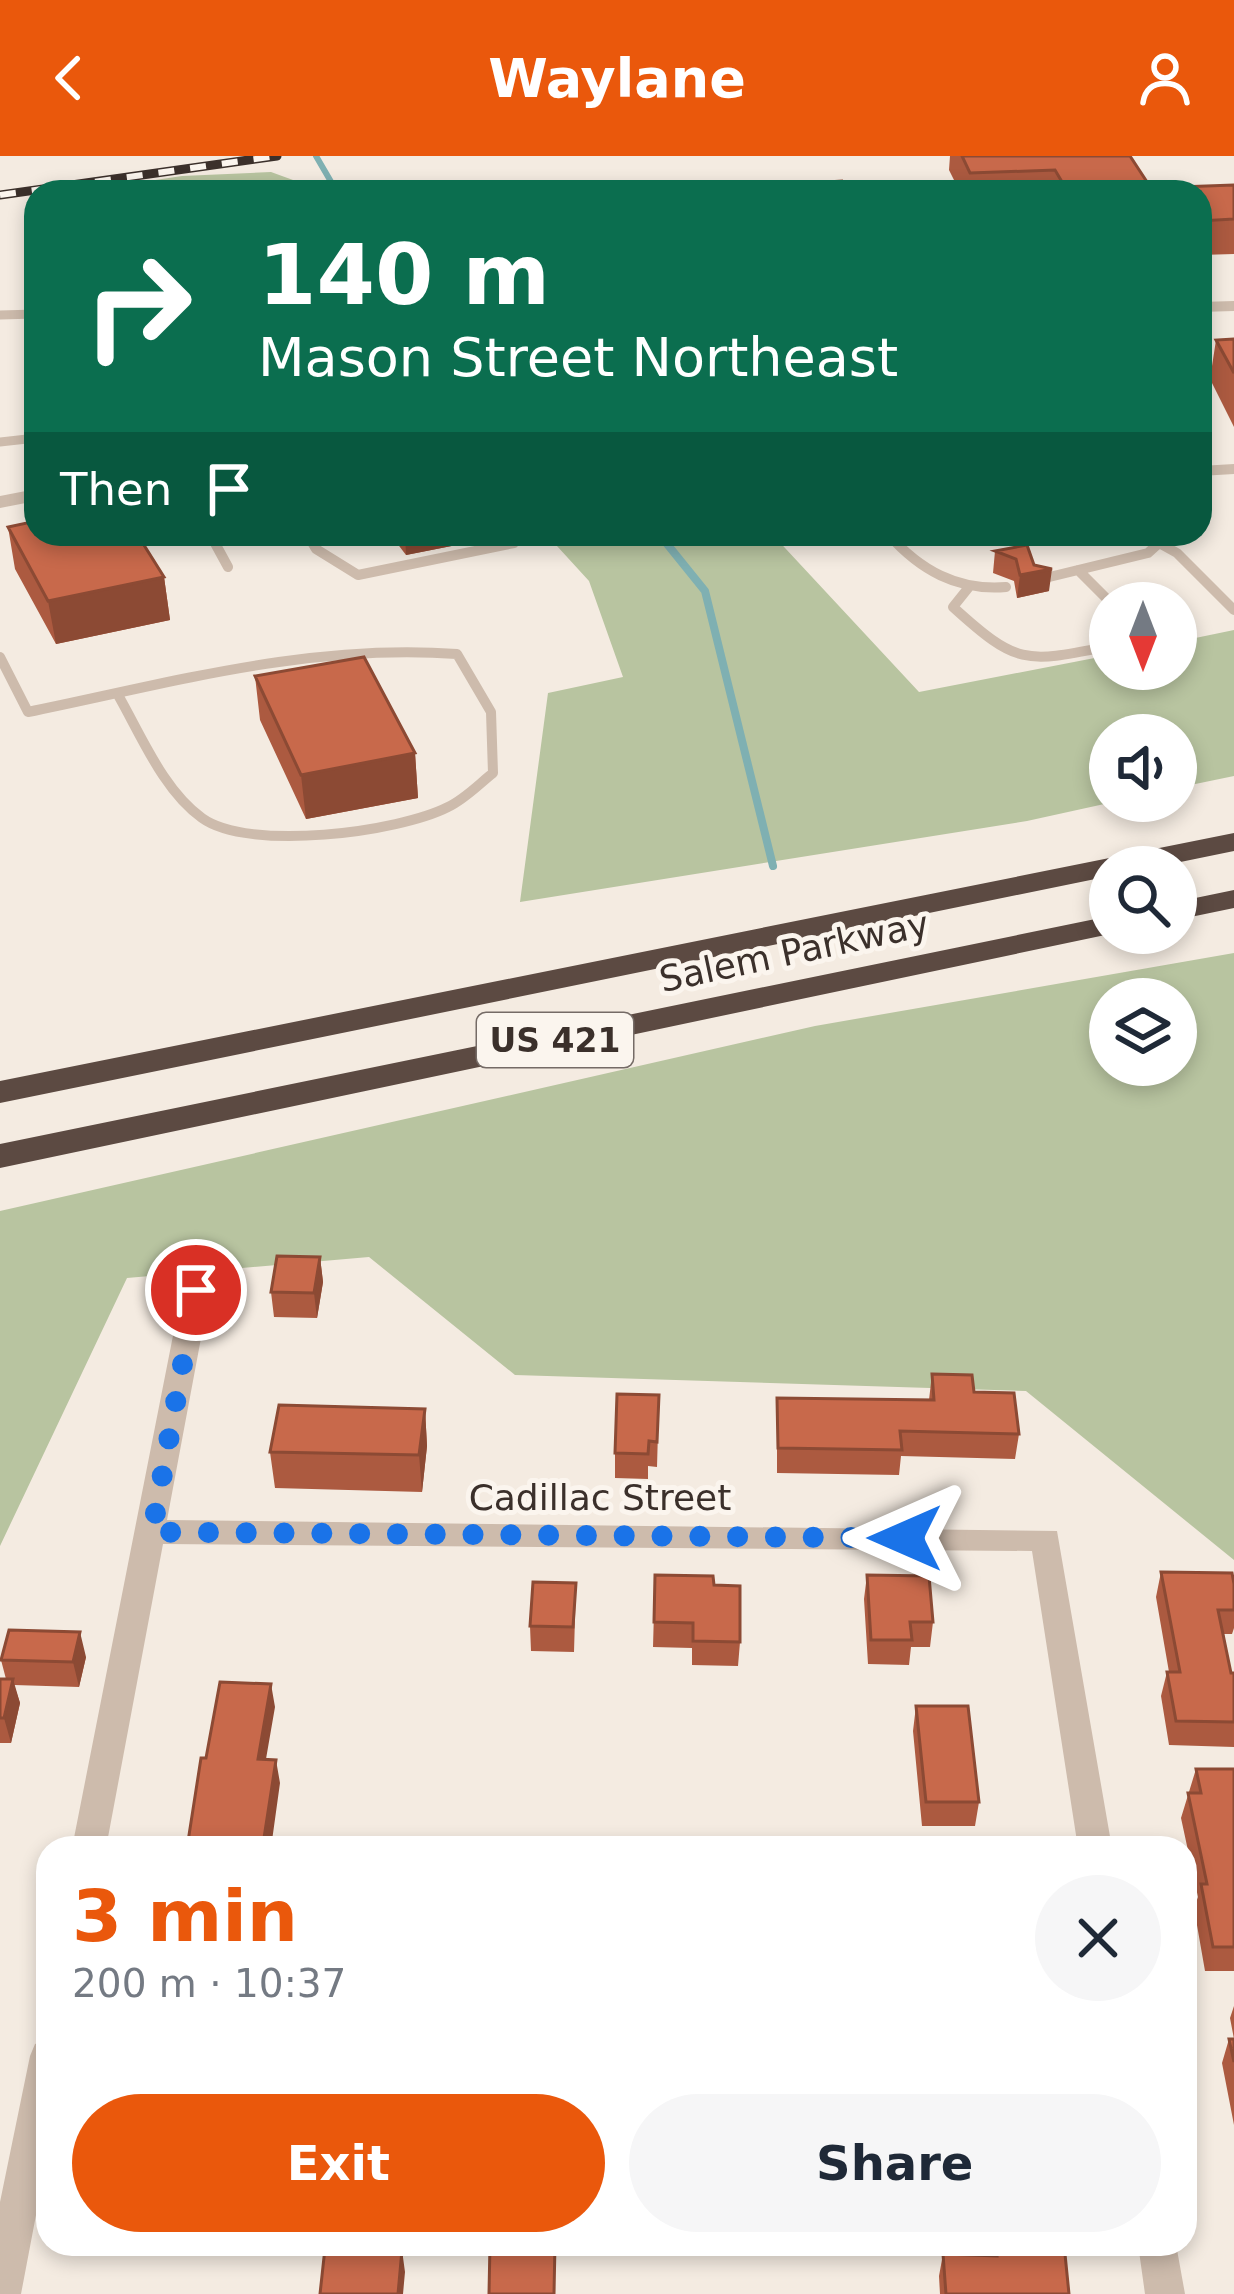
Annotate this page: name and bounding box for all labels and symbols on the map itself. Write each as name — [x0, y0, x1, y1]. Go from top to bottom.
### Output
north arrow — [1089, 582, 1197, 690]
street label: Salem Parkway — [656, 903, 932, 1000]
road number: US 421 — [477, 1013, 633, 1067]
pin — [145, 1239, 247, 1341]
position arrow — [842, 1475, 968, 1601]
street label: Cadillac Street — [469, 1477, 731, 1518]

